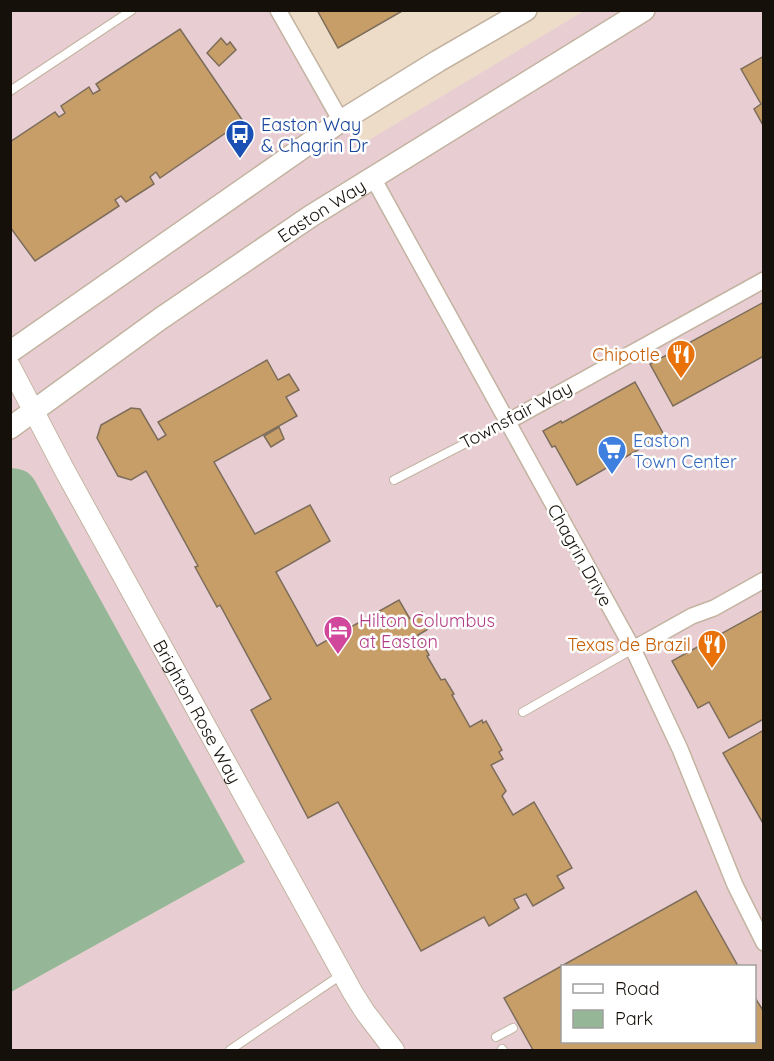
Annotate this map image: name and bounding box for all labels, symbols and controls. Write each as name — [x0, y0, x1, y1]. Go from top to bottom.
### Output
place label: Easton Way & Chagrin Dr — [261, 113, 368, 157]
bus stop icon: Easton Way & Chagrin Dr — [224, 118, 256, 160]
street label: Easton Way — [273, 174, 370, 247]
restaurant icon: Chipotle — [665, 338, 697, 380]
place label: Chipotle — [592, 343, 660, 366]
street label: Townsfair Way — [456, 376, 576, 454]
place label: Easton Town Center — [633, 429, 737, 473]
supermarket icon: Easton Town Center — [596, 434, 628, 476]
street label: Chagrin Drive — [542, 500, 618, 610]
place label: Hilton Columbus at Easton — [359, 609, 495, 653]
hotel icon: Hilton Columbus at Easton — [322, 614, 354, 656]
restaurant icon: Texas de Brazil — [696, 628, 728, 670]
place label: Texas de Brazil — [567, 633, 691, 656]
street label: Brighton Rose Way — [149, 635, 247, 787]
legend — [561, 965, 756, 1043]
text: Road — [615, 977, 660, 1000]
text: Park — [615, 1007, 653, 1030]

